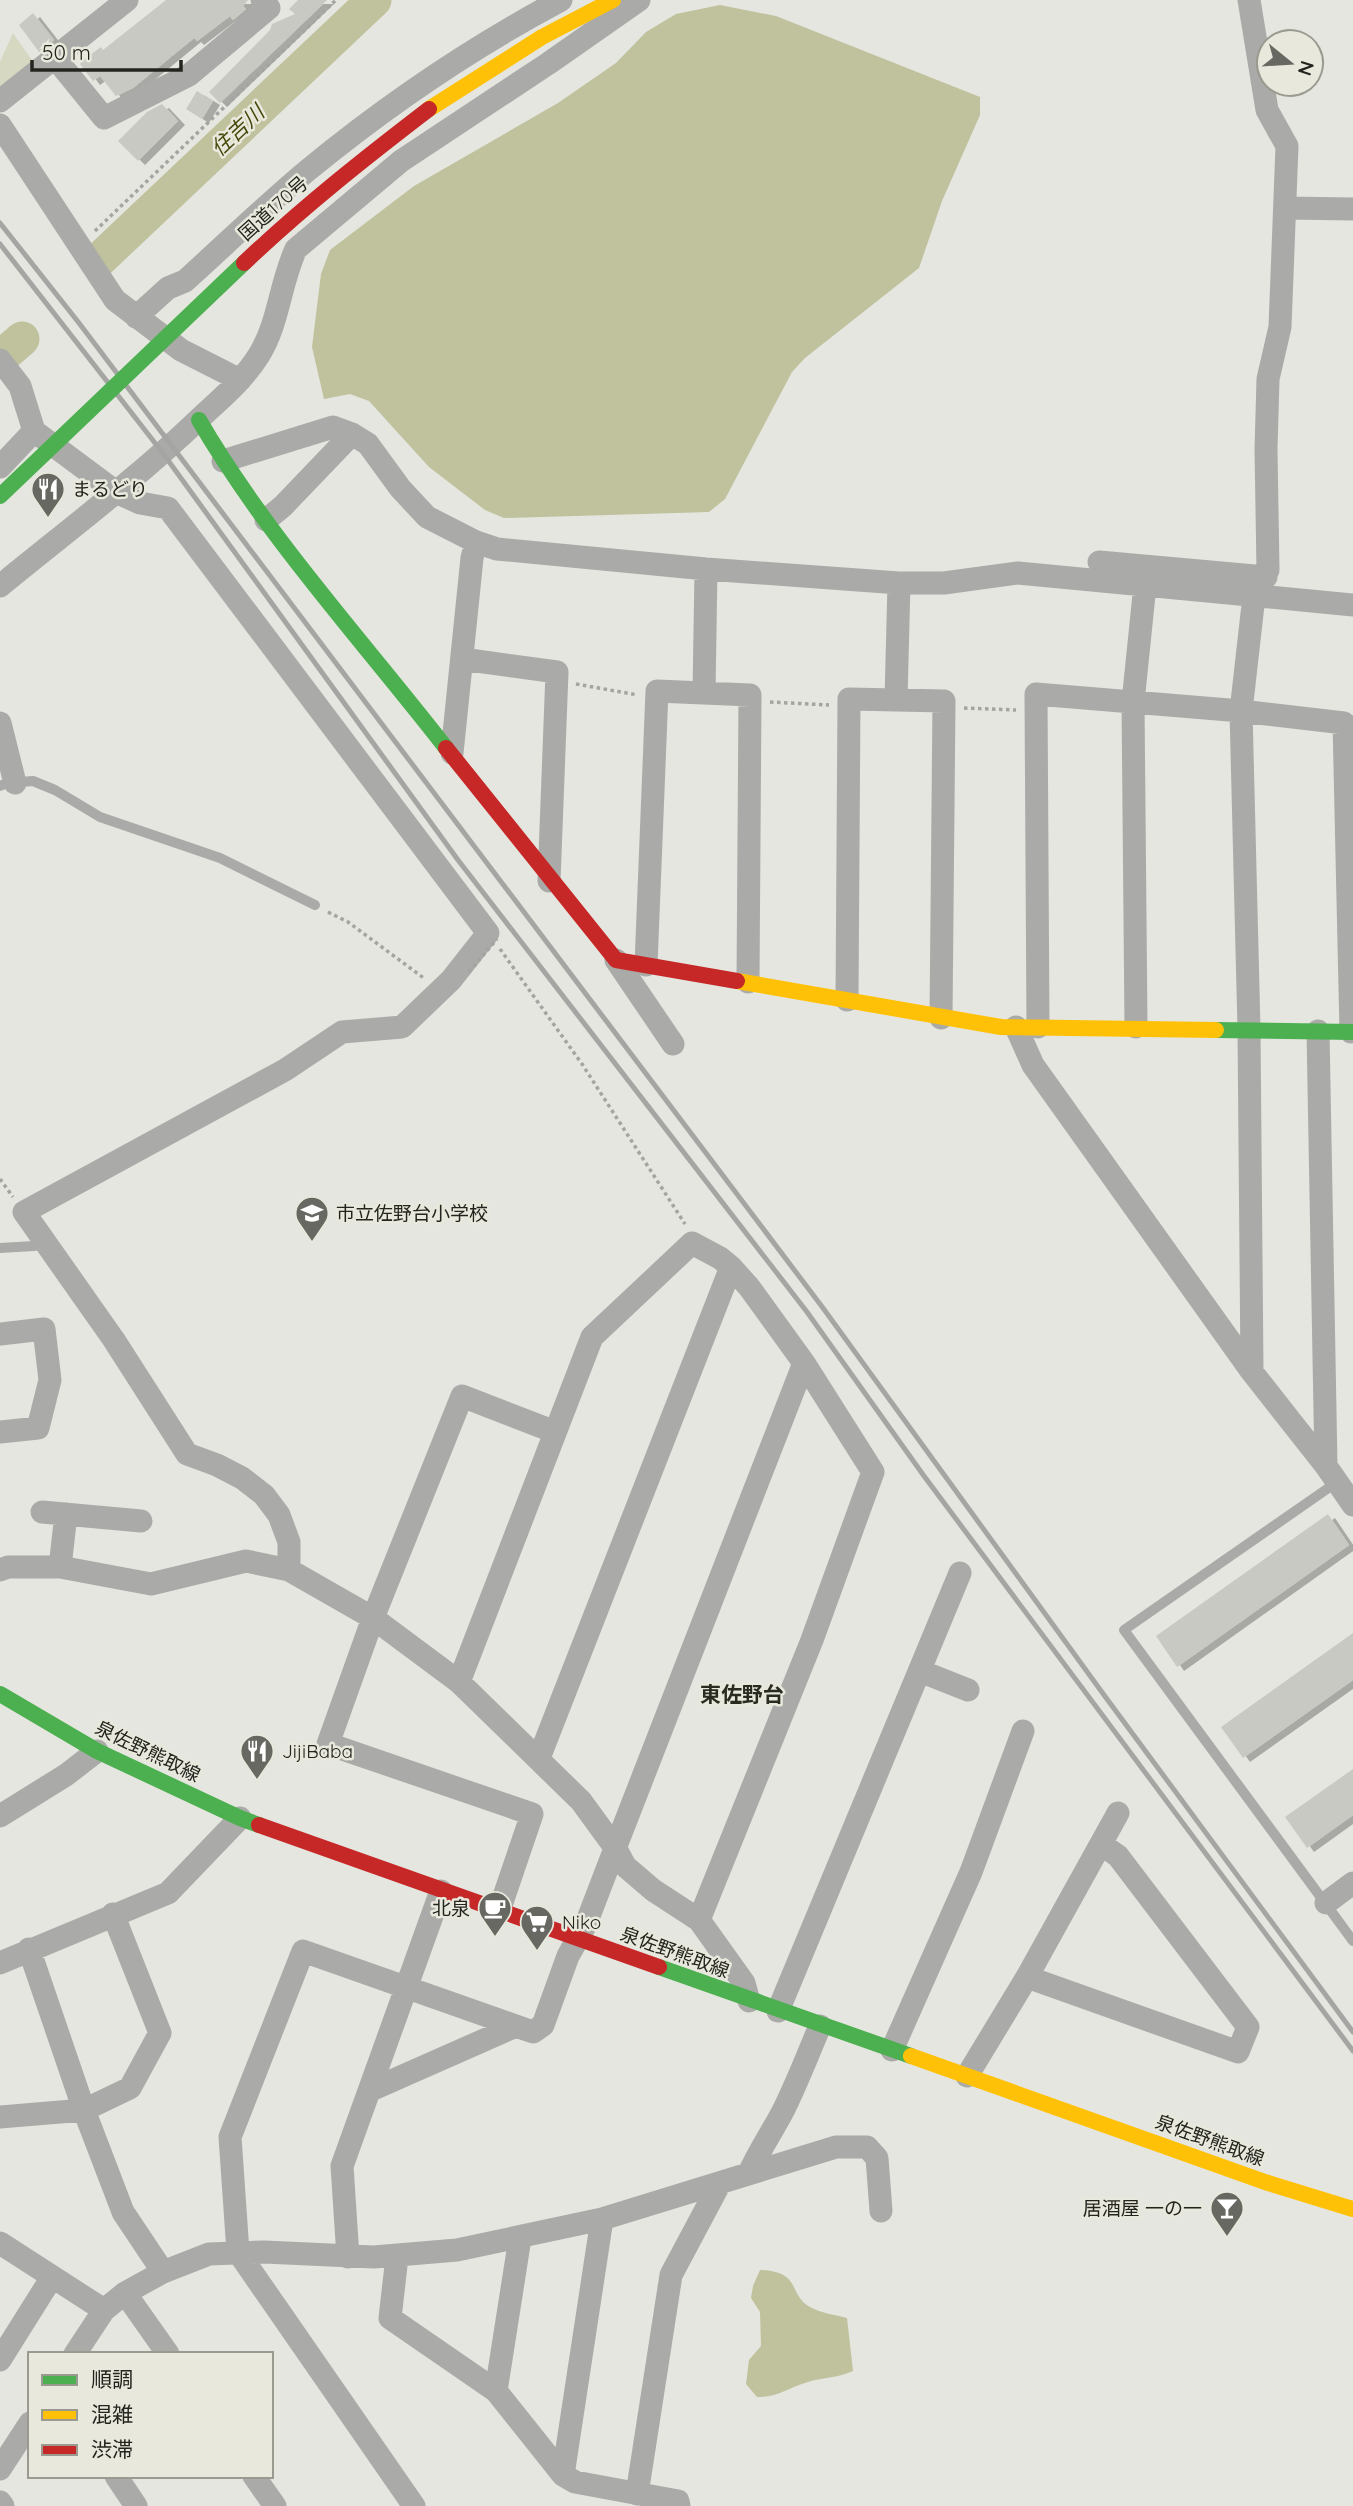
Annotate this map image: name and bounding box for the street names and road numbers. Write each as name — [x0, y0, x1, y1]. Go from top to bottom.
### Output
street label: 国道170号 — [233, 171, 313, 245]
street label: 泉佐野熊取線 — [92, 1715, 204, 1787]
street label: 泉佐野熊取線 — [617, 1921, 733, 1983]
street label: 泉佐野熊取線 — [1152, 2109, 1268, 2171]

